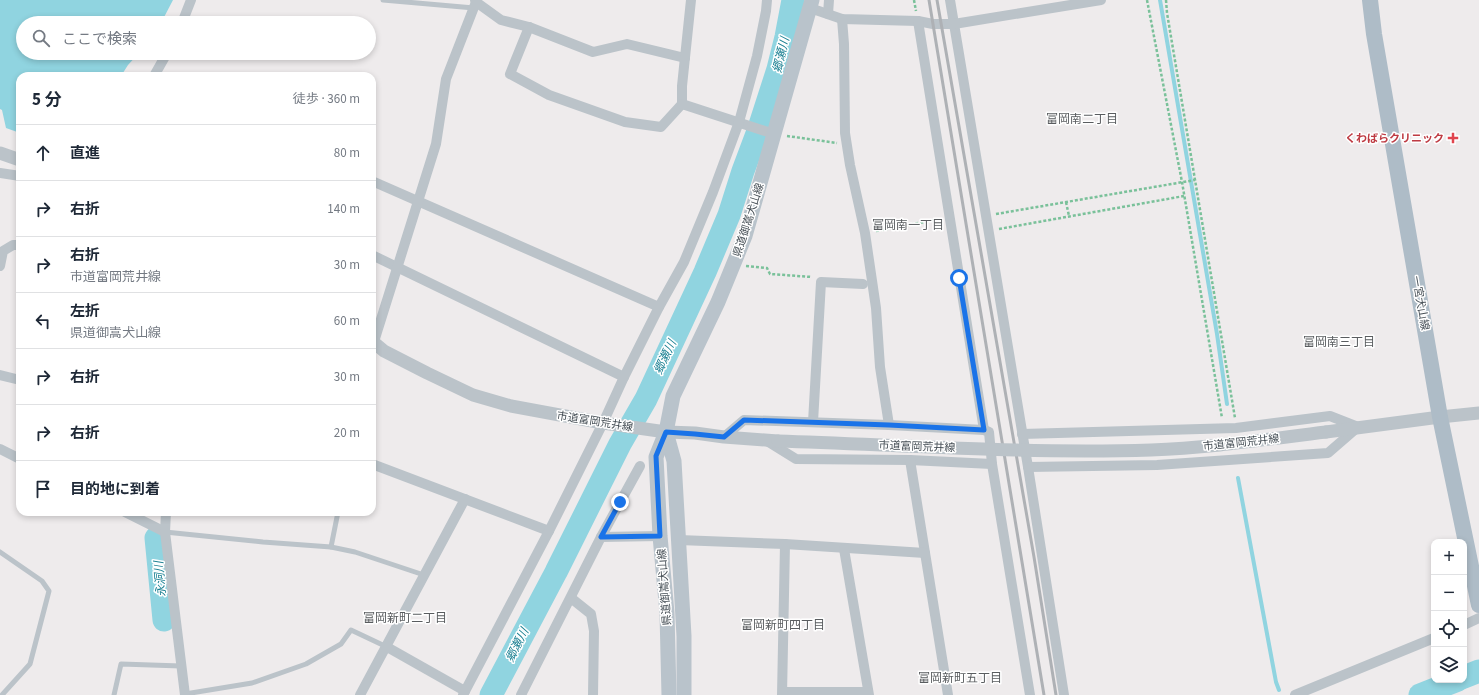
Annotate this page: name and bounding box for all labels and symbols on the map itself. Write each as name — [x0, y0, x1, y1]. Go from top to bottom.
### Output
water label: 郷瀬川 — [769, 34, 794, 75]
district label: 富岡南二丁目 — [1046, 111, 1118, 128]
place label: くわばらクリニック — [1345, 131, 1444, 146]
marker: くわばらクリニック — [1447, 132, 1459, 144]
street label: 県道御嵩犬山線 — [729, 181, 768, 259]
district label: 富岡南一丁目 — [872, 217, 944, 234]
route start — [950, 269, 968, 287]
street label: 一宮犬山線 — [1408, 275, 1433, 331]
district label: 富岡南三丁目 — [1303, 334, 1375, 351]
water label: 郷瀬川 — [650, 335, 682, 377]
street label: 市道富岡荒井線 — [556, 408, 634, 435]
street label: 市道富岡荒井線 — [1202, 431, 1280, 454]
street label: 市道富岡荒井線 — [878, 438, 956, 455]
route end — [611, 493, 629, 511]
street label: 県道御嵩犬山線 — [654, 548, 675, 626]
water label: 永洞川 — [150, 558, 171, 598]
district label: 富岡新町二丁目 — [363, 610, 447, 627]
district label: 富岡新町四丁目 — [741, 617, 825, 634]
water label: 郷瀬川 — [502, 624, 534, 665]
district label: 富岡新町五丁目 — [918, 670, 1002, 687]

